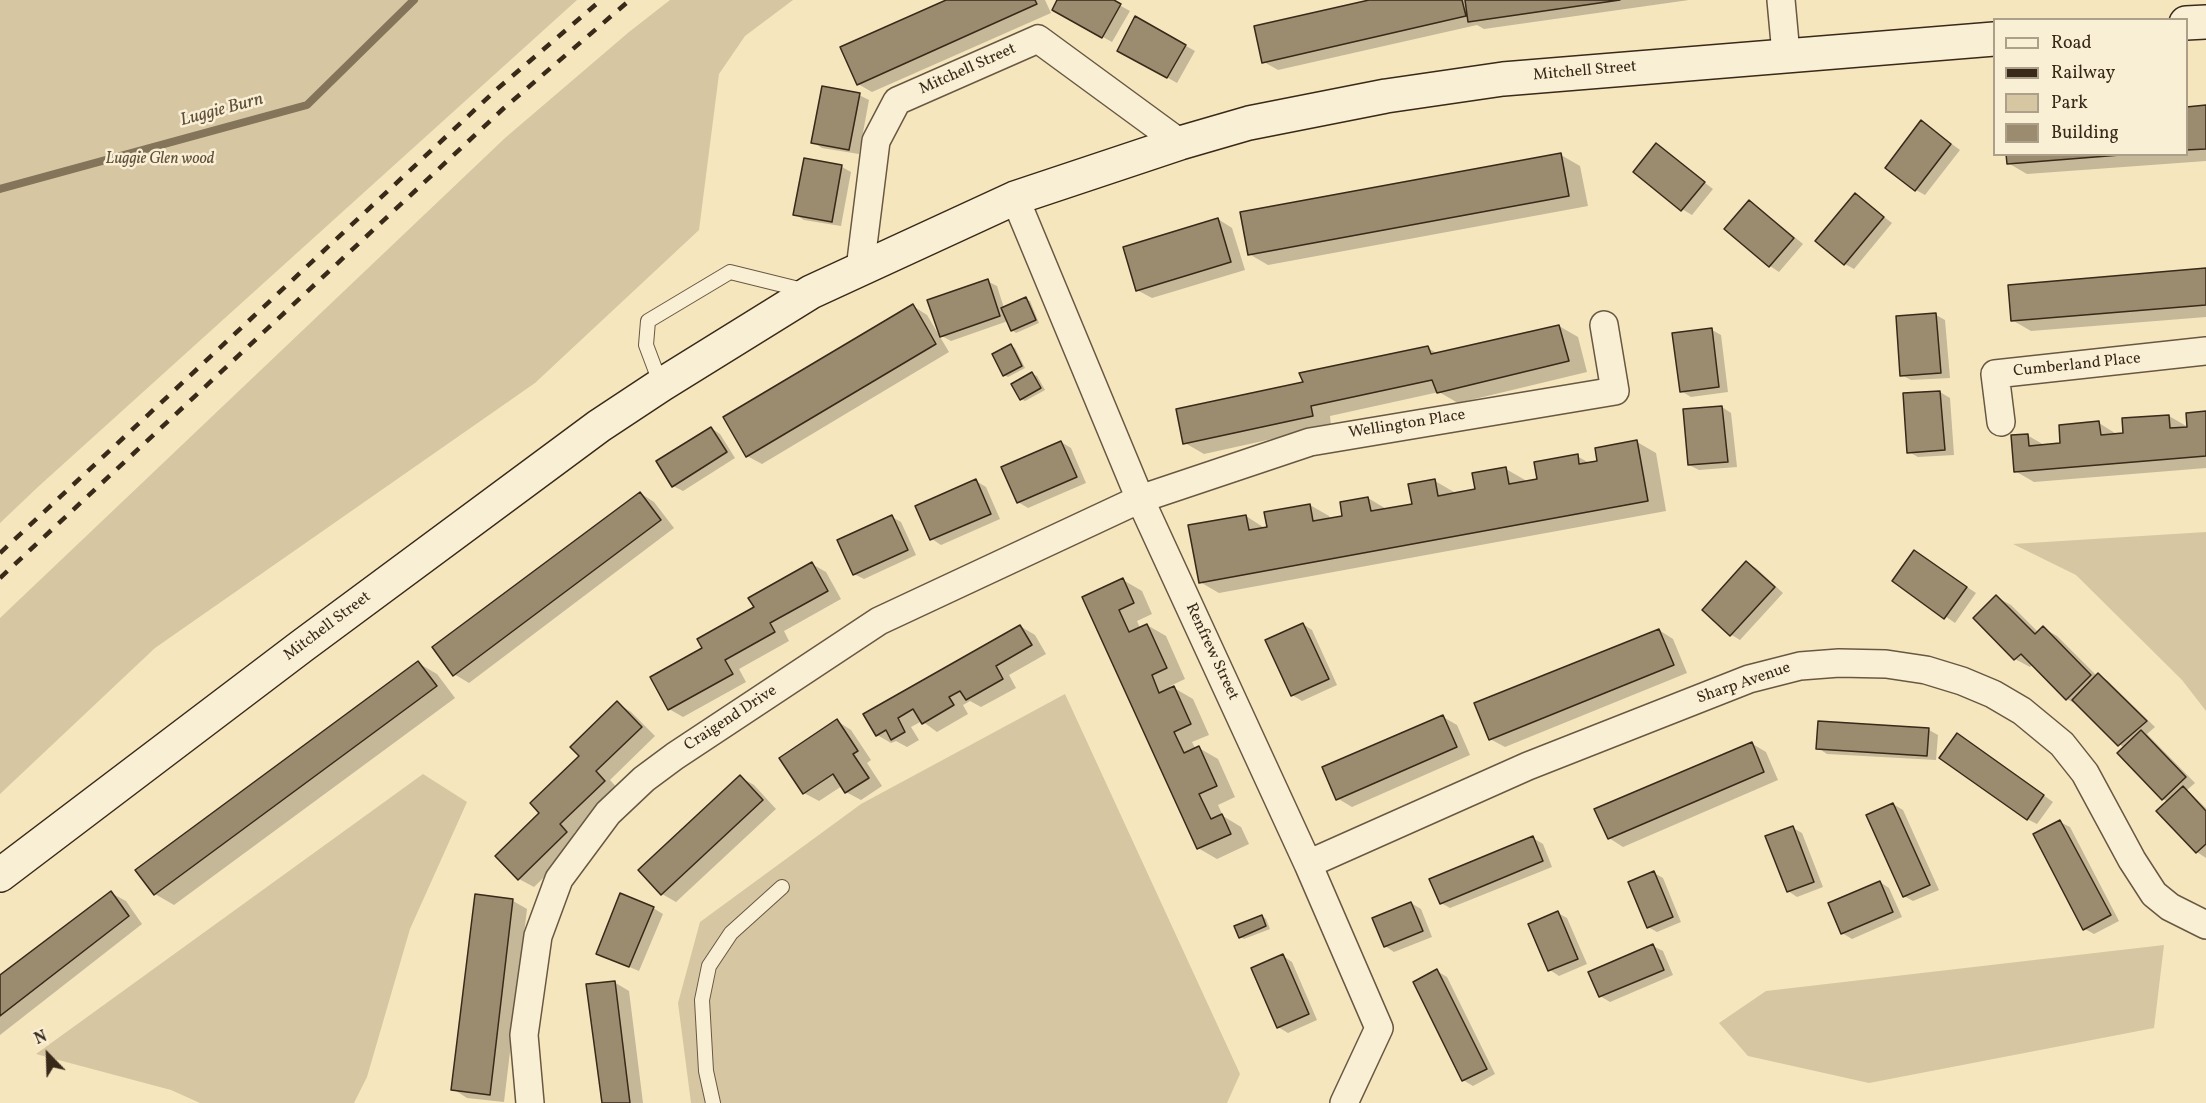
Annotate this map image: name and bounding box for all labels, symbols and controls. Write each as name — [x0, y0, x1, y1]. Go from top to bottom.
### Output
legend — [1993, 18, 2188, 156]
text: Road — [2051, 31, 2092, 56]
street label: Mitchell Street — [917, 40, 1019, 100]
street label: Mitchell Street — [1532, 58, 1638, 86]
text: Railway — [2051, 61, 2115, 86]
water label: Luggie Burn — [178, 90, 266, 132]
text: Park — [2051, 91, 2088, 116]
text: Building — [2051, 121, 2119, 146]
park label: Luggie Glen wood — [105, 150, 215, 170]
street label: Cumberland Place — [2012, 350, 2142, 382]
street label: Wellington Place — [1347, 406, 1467, 444]
street label: Mitchell Street — [281, 588, 375, 666]
street label: Renfrew Street — [1180, 600, 1242, 704]
street label: Sharp Avenue — [1695, 659, 1793, 709]
street label: Craigend Drive — [681, 682, 781, 756]
north arrow — [18, 1025, 78, 1085]
text: N — [31, 1026, 51, 1051]

